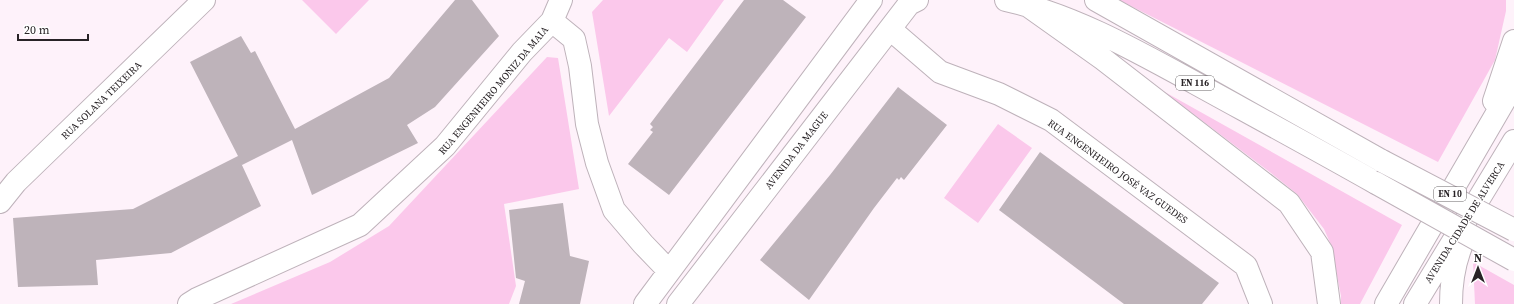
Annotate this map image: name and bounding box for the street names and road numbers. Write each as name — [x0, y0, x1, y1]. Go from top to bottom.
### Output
street label: RUA ENGENHEIRO MONIZ DA MAIA — [436, 23, 551, 157]
street label: RUA SOLANA TEIXEIRA — [58, 58, 145, 142]
road number: EN 116 — [1176, 76, 1214, 90]
street label: AVENIDA DA MAGUE — [762, 109, 831, 192]
street label: RUA ENGENHEIRO JOSÉ VAZ GUEDES — [1045, 116, 1190, 227]
street label: AVENIDA CIDADE DE ALVERCA — [1421, 159, 1507, 285]
road number: EN 10 — [1434, 187, 1466, 201]

